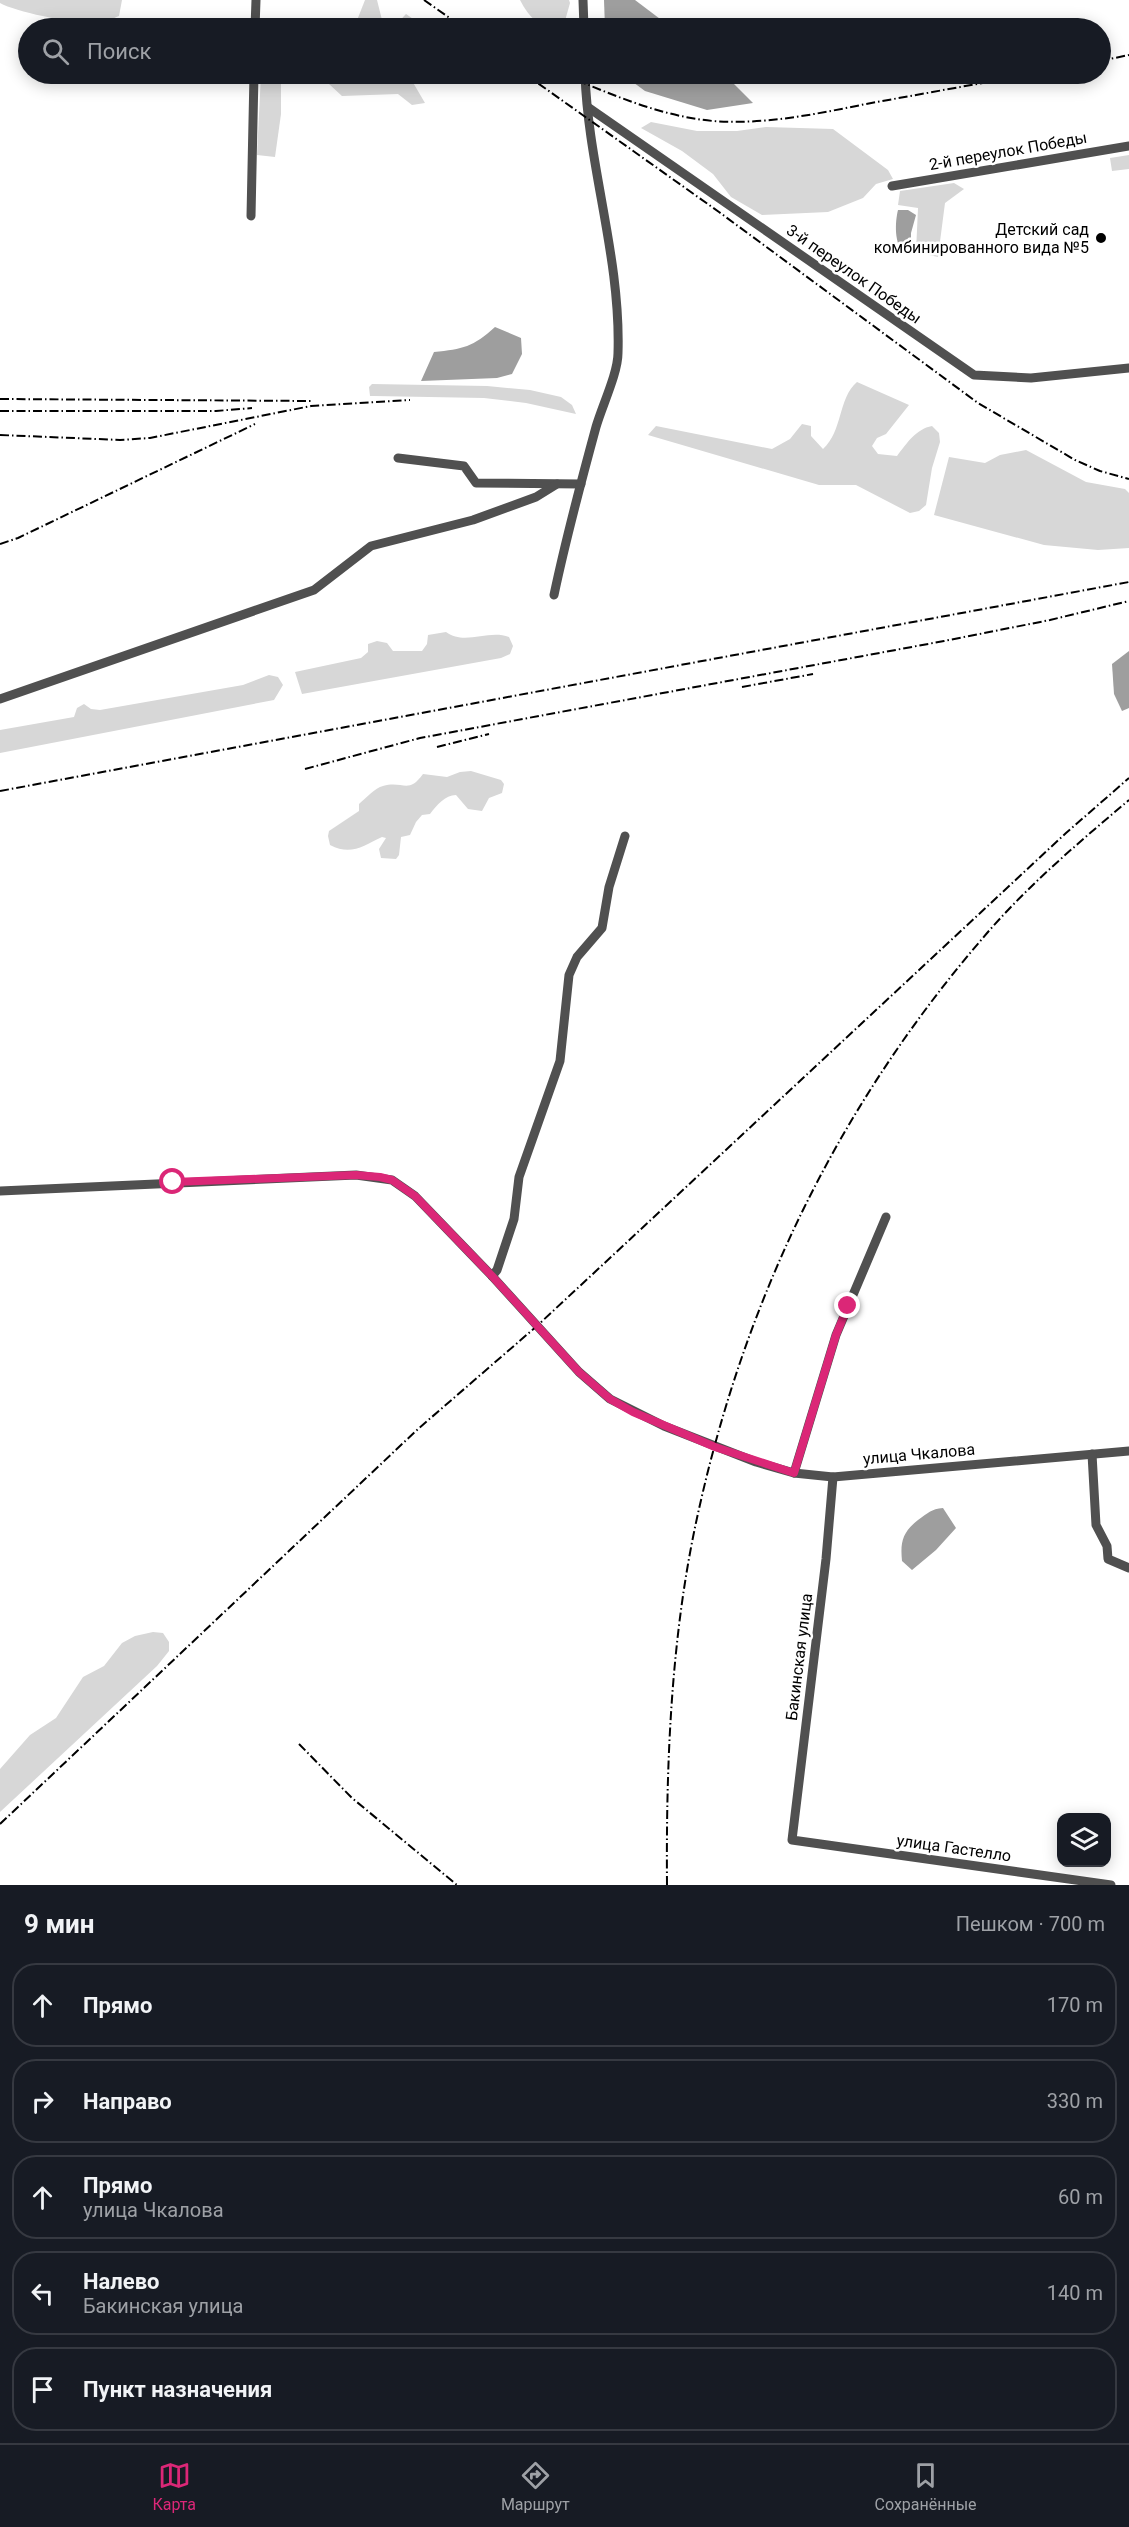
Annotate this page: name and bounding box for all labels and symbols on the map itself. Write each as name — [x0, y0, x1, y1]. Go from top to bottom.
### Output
street label: 2-й переулок Победы — [928, 128, 1088, 174]
street label: 3-й переулок Победы — [783, 220, 925, 328]
place label: Детский сад комбинированного вида №5 — [874, 220, 1089, 257]
marker: Детский сад комбинированного вида №5 — [1094, 231, 1108, 245]
route start — [159, 1168, 185, 1194]
route end — [834, 1292, 860, 1318]
street label: улица Чкалова — [862, 1440, 976, 1468]
street label: Бакинская улица — [782, 1592, 816, 1722]
street label: улица Гастелло — [896, 1831, 1012, 1865]

